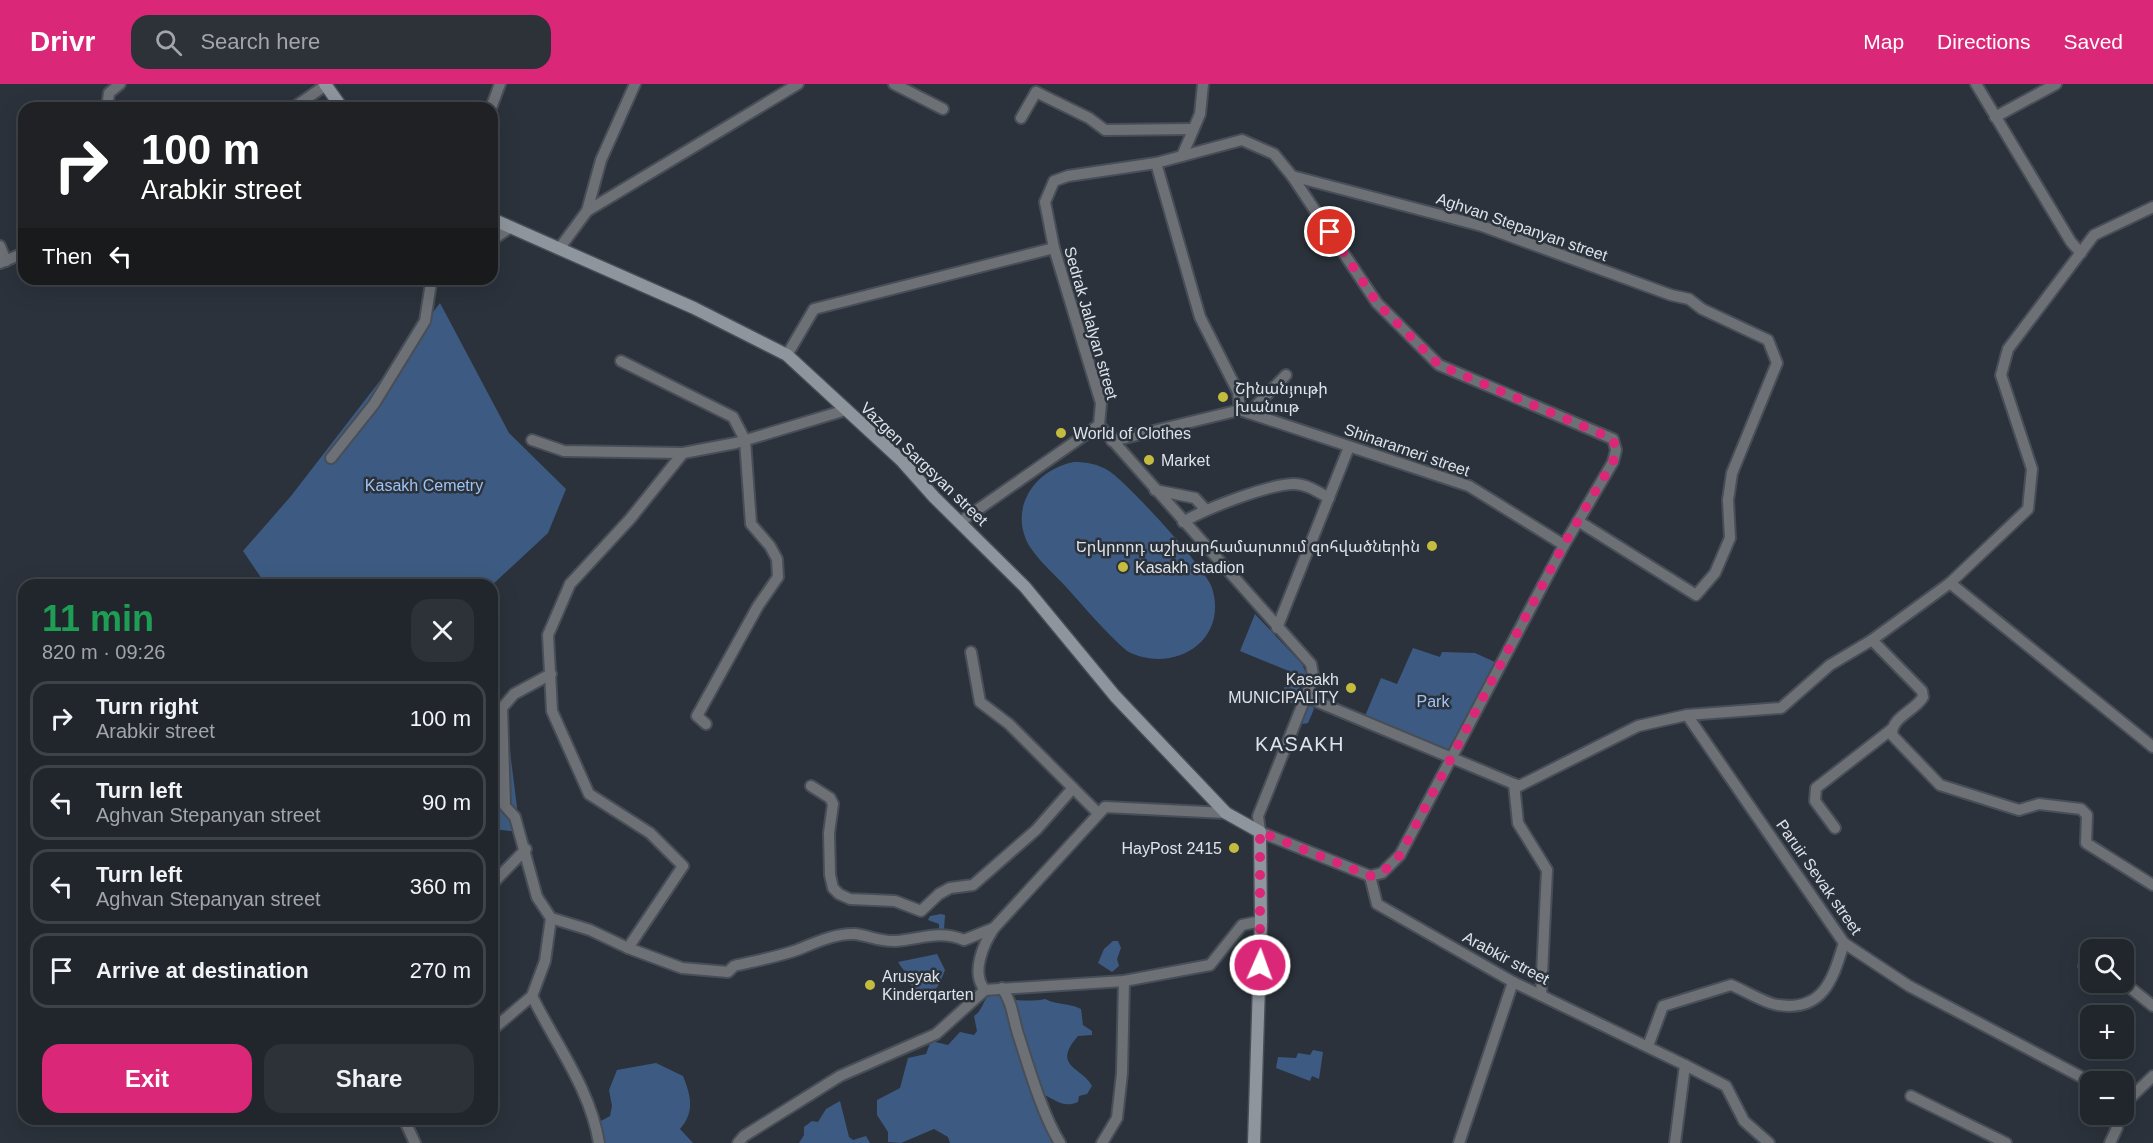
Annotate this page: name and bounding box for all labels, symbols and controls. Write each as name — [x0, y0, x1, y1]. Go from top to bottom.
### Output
search box — [131, 15, 551, 69]
text: Drivr — [30, 26, 95, 57]
icon: search — [152, 26, 185, 59]
text: Search here — [200, 29, 320, 54]
text: Map — [1863, 30, 1904, 53]
text: Directions — [1937, 30, 2030, 53]
text: Saved — [2063, 30, 2123, 53]
icon: right — [42, 126, 120, 204]
text: 100 m — [141, 126, 260, 173]
text: Arabkir street — [141, 175, 302, 205]
street label: Aghvan Stepanyan street — [1434, 190, 1610, 264]
pin — [1304, 206, 1355, 257]
icon: arrive — [1313, 215, 1346, 248]
icon: left — [104, 240, 137, 273]
text: Then — [42, 244, 92, 269]
street label: Sedrak Jalalyan street — [1061, 245, 1121, 402]
place label: Շինանյութի խանութ — [1235, 380, 1328, 416]
marker: Շինանյութի խանութ — [1216, 390, 1230, 404]
street label: Vazgen Sargsyan street — [857, 399, 991, 529]
street label: Shinararneri street — [1342, 421, 1473, 480]
place label: World of Clothes — [1073, 425, 1191, 442]
marker: World of Clothes — [1054, 426, 1068, 440]
place label: Market — [1161, 452, 1210, 469]
marker: Market — [1142, 453, 1156, 467]
park label: Kasakh Cemetry — [365, 477, 483, 494]
place label: Երկրորդ աշխարհամարտում զոհվածներին — [1076, 538, 1420, 556]
marker: Երկրորդ աշխարհամարտում զոհվածներին — [1425, 539, 1439, 553]
place label: Kasakh stadion — [1135, 559, 1244, 576]
marker: Kasakh stadion — [1116, 560, 1130, 574]
text: 11 min — [42, 598, 154, 639]
button: close — [411, 599, 474, 662]
text: 820 m · 09:26 — [42, 641, 165, 663]
place label: Kasakh MUNICIPALITY — [1228, 671, 1339, 706]
marker: Kasakh MUNICIPALITY — [1344, 681, 1358, 695]
park label: Park — [1417, 693, 1450, 710]
text: Turn right — [96, 694, 198, 719]
icon: right — [45, 702, 78, 735]
text: 100 m — [410, 706, 471, 731]
text: Arabkir street — [96, 720, 215, 742]
district label: KASAKH — [1255, 733, 1345, 755]
text: Turn left — [96, 778, 182, 803]
icon: left — [45, 786, 78, 819]
text: 90 m — [422, 790, 471, 815]
text: Aghvan Stepanyan street — [96, 804, 321, 826]
street label: Paruir Sevak street — [1773, 816, 1865, 938]
place label: HayPost 2415 — [1121, 840, 1222, 857]
marker: HayPost 2415 — [1227, 841, 1241, 855]
text: Turn left — [96, 862, 182, 887]
icon: left — [45, 870, 78, 903]
text: 360 m — [410, 874, 471, 899]
text: Aghvan Stepanyan street — [96, 888, 321, 910]
street label: Arabkir street — [1460, 928, 1552, 988]
position arrow — [1228, 933, 1292, 997]
map controls — [2080, 939, 2134, 1125]
button: search — [2080, 939, 2134, 993]
icon: arrive — [45, 954, 78, 987]
text: Arrive at destination — [96, 958, 309, 983]
text: 270 m — [410, 958, 471, 983]
place label: Arusyak Kinderqarten — [882, 968, 974, 1003]
marker: Arusyak Kinderqarten — [863, 978, 877, 992]
button: + — [2080, 1005, 2134, 1059]
button: Exit — [42, 1044, 252, 1113]
button: Share — [264, 1044, 474, 1113]
button: − — [2080, 1071, 2134, 1125]

